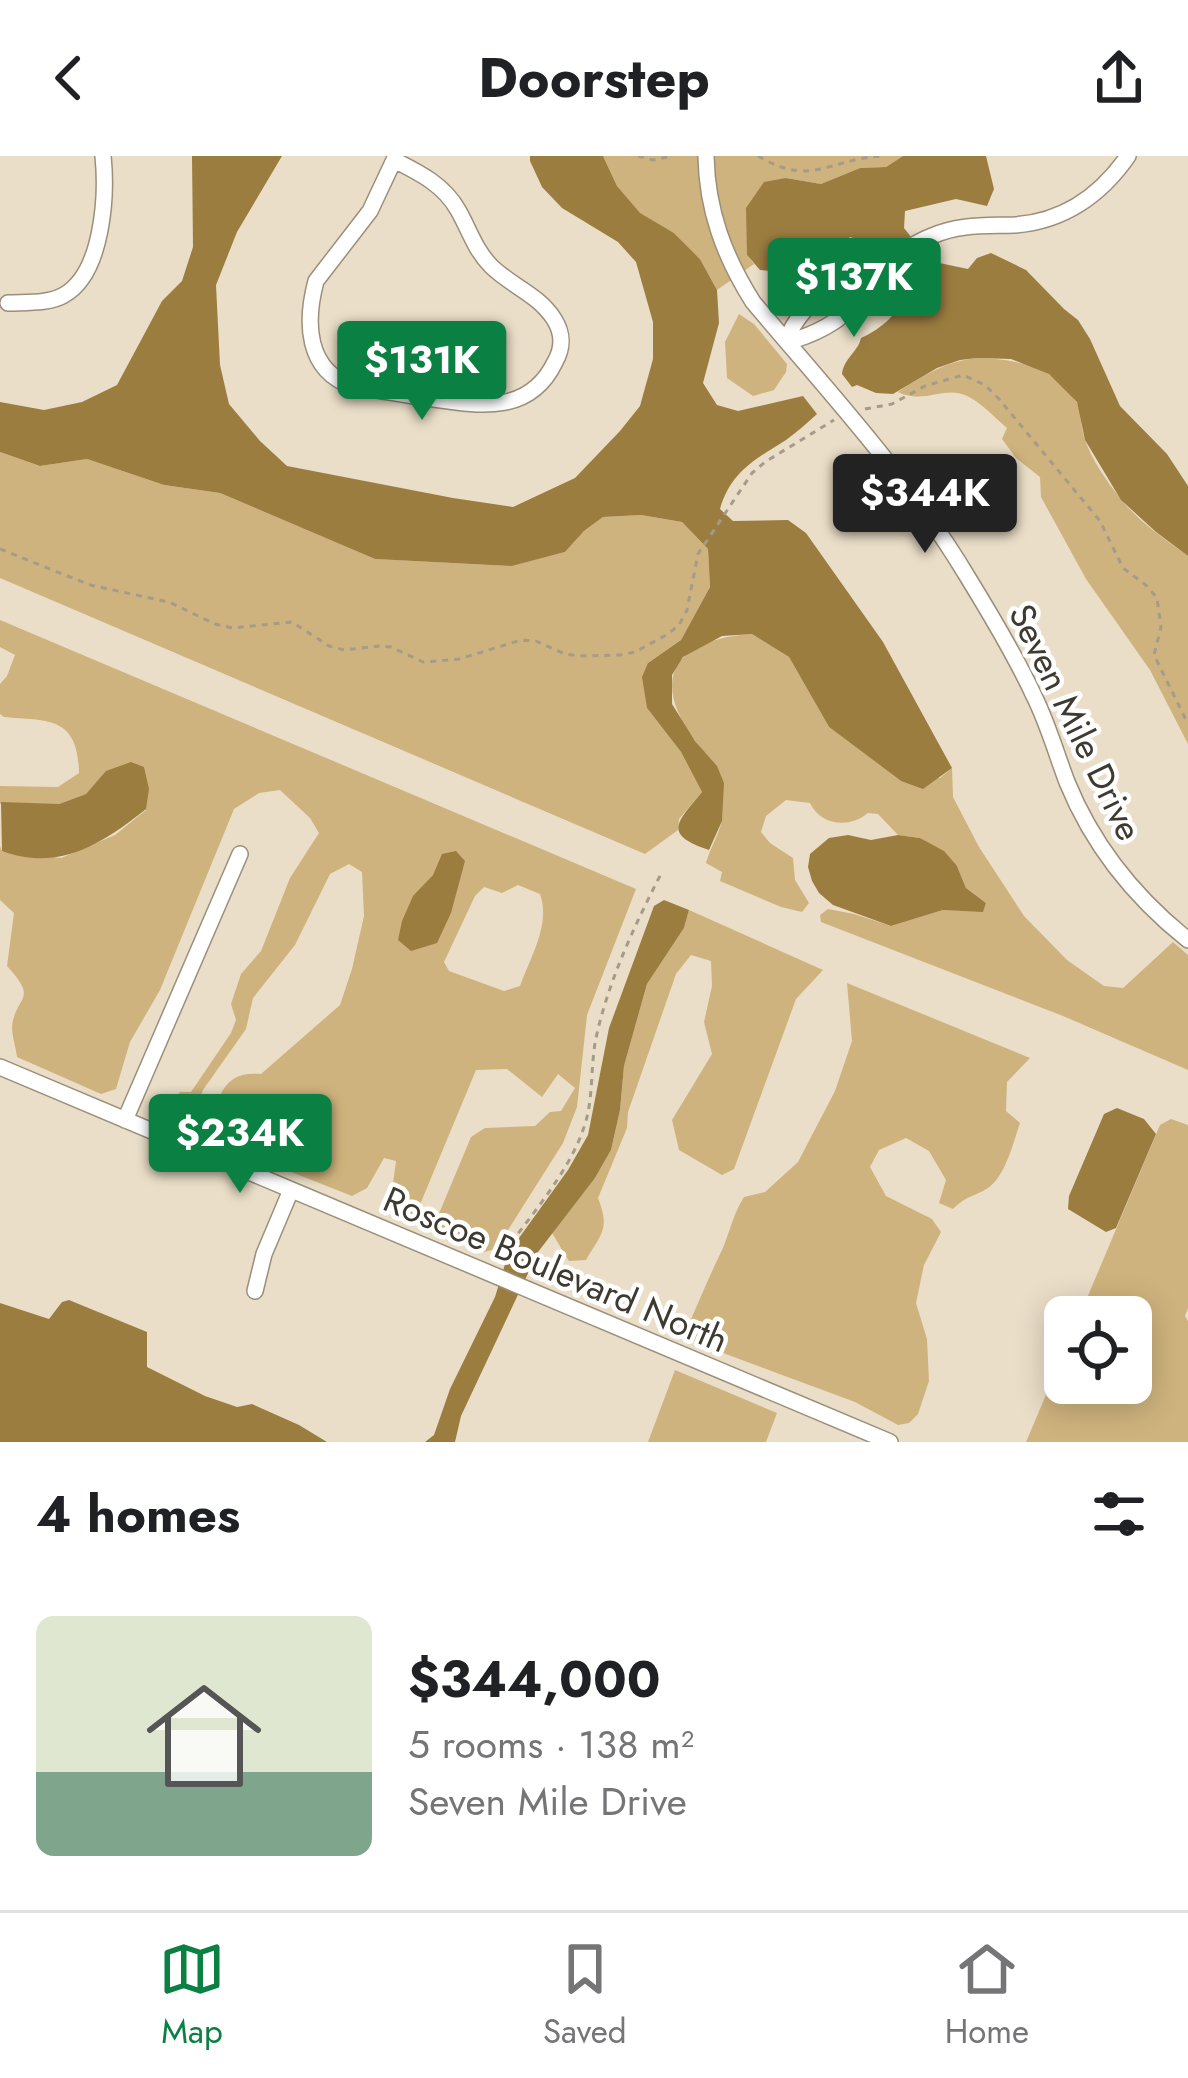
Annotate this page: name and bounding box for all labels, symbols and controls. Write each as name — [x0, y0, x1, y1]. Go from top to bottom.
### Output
text: Doorstep — [478, 39, 710, 117]
icon: back — [36, 45, 102, 111]
icon: share — [1086, 45, 1152, 111]
pin: $137K — [770, 238, 938, 340]
text: $137K — [795, 248, 913, 305]
pin: $131K — [338, 321, 506, 423]
text: $131K — [364, 331, 480, 388]
pin: $344K — [841, 454, 1009, 556]
text: $344K — [860, 464, 990, 521]
street label: Seven Mile Drive — [996, 595, 1156, 849]
pin: $234K — [156, 1094, 324, 1196]
text: $234K — [176, 1104, 304, 1161]
street label: Roscoe Boulevard North — [376, 1173, 736, 1365]
map controls — [1044, 1296, 1152, 1404]
button: locate — [1044, 1296, 1152, 1404]
text: 4 homes — [36, 1477, 240, 1551]
icon: filters — [1086, 1481, 1152, 1547]
text: $344,000 — [408, 1642, 660, 1716]
icon: home — [132, 1664, 276, 1808]
text: 5 rooms · 138 m² — [408, 1716, 694, 1773]
text: Seven Mile Drive — [408, 1773, 687, 1830]
tab: Map — [159, 1936, 225, 2055]
tab: Saved — [543, 1936, 627, 2055]
tab: Home — [945, 1936, 1029, 2055]

